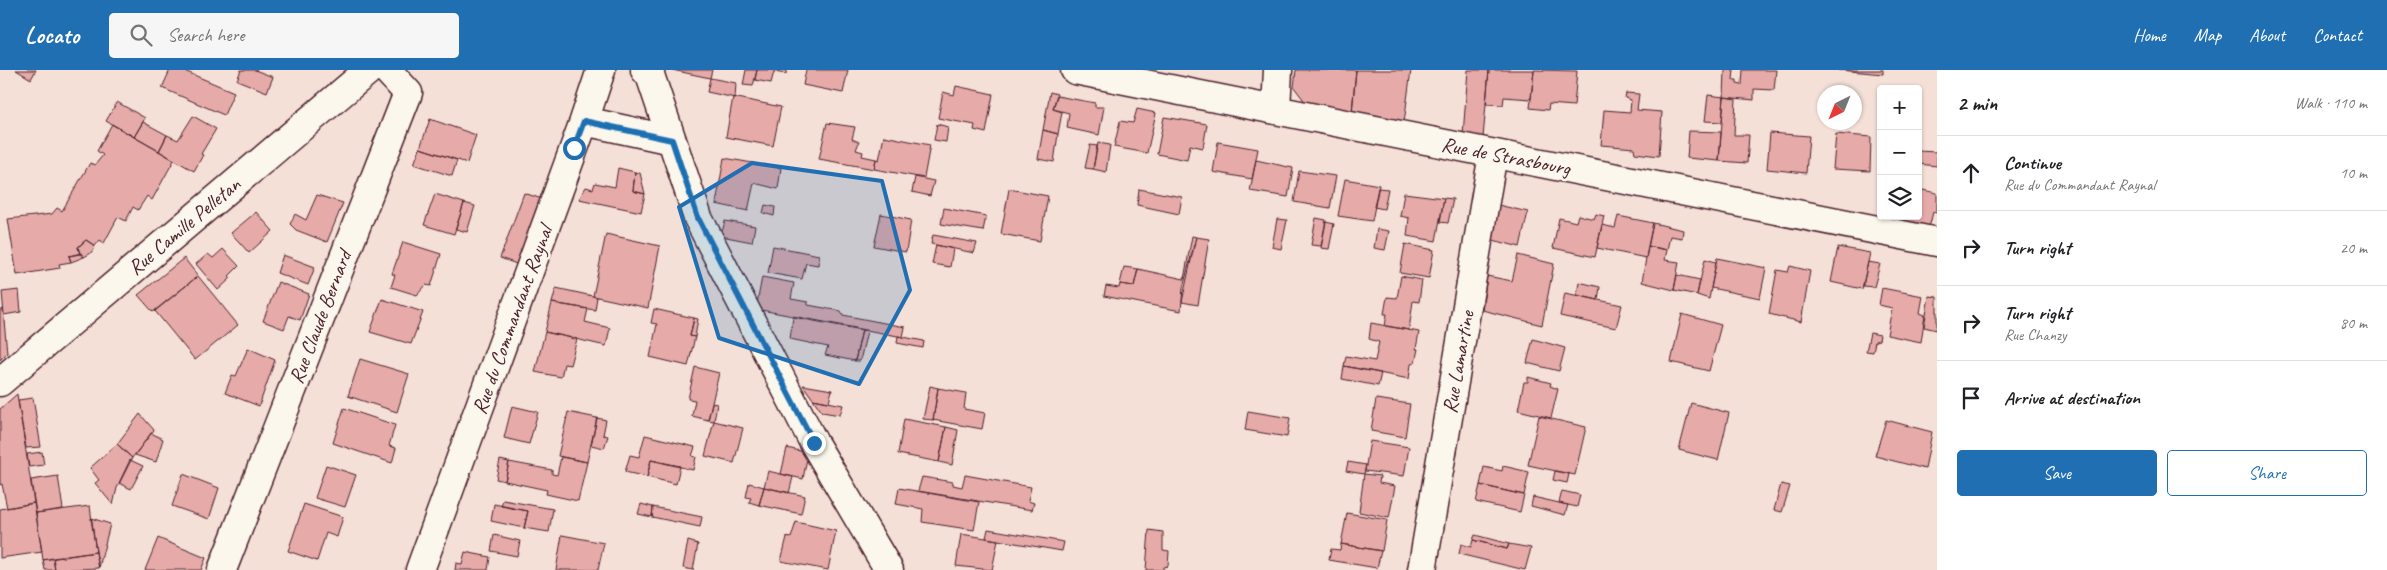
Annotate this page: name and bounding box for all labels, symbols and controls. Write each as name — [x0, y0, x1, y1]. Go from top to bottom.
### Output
search box — [109, 13, 459, 58]
text: Locato — [25, 20, 79, 50]
icon: search — [127, 21, 155, 49]
text: Search here — [167, 23, 245, 47]
text: Home — [2133, 24, 2166, 46]
text: Map — [2194, 24, 2221, 46]
text: About — [2249, 24, 2285, 46]
text: Contact — [2313, 24, 2362, 46]
north arrow — [1817, 85, 1862, 130]
map controls — [1877, 85, 1922, 220]
button: + — [1877, 85, 1922, 130]
text: 2 min — [1957, 90, 1997, 116]
text: Walk · 110 m — [2295, 93, 2367, 113]
button: − — [1877, 130, 1922, 175]
street label: Rue de Strasbourg — [1439, 131, 1574, 182]
route start — [563, 137, 586, 160]
text: Continue — [2004, 151, 2061, 175]
icon: ahead — [1957, 159, 1985, 187]
text: 10 m — [2340, 163, 2367, 183]
street label: Rue Camille Pelletan — [122, 171, 246, 281]
button: layers — [1877, 175, 1922, 220]
text: Rue du Commandant Raynal — [2004, 175, 2155, 195]
street label: Rue du Commandant Raynal — [466, 219, 559, 418]
icon: right — [1957, 234, 1985, 262]
text: Turn right — [2004, 236, 2071, 260]
text: 20 m — [2340, 238, 2367, 258]
street label: Rue Claude Bernard — [283, 244, 358, 387]
text: Turn right — [2004, 301, 2071, 325]
street label: Rue Lamartine — [1436, 308, 1480, 415]
icon: right — [1957, 309, 1985, 337]
text: 80 m — [2340, 313, 2367, 333]
text: Rue Chanzy — [2004, 325, 2067, 345]
icon: arrive — [1957, 384, 1985, 412]
text: Arrive at destination — [2004, 386, 2140, 410]
route end — [803, 432, 826, 455]
button: Save — [1957, 450, 2157, 496]
button: Share — [2167, 450, 2367, 496]

